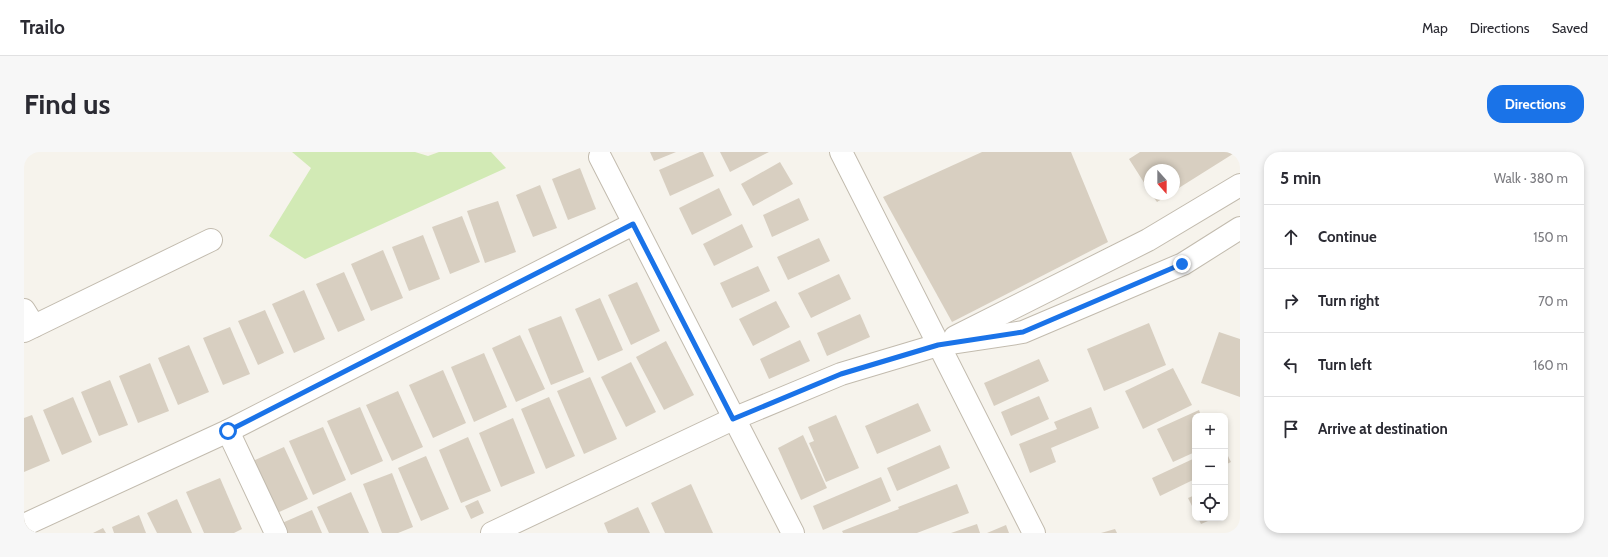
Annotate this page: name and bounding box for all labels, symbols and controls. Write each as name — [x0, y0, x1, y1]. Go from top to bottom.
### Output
text: Trailo — [20, 16, 65, 39]
text: Map — [1422, 19, 1448, 37]
text: Directions — [1470, 19, 1530, 37]
text: Saved — [1552, 19, 1588, 37]
button: Directions — [1487, 85, 1584, 123]
text: Find us — [24, 87, 110, 121]
north arrow — [1144, 164, 1180, 200]
text: 5 min — [1280, 168, 1321, 188]
text: Walk · 380 m — [1494, 170, 1568, 186]
icon: ahead — [1280, 226, 1302, 248]
text: Continue — [1318, 228, 1377, 246]
text: 150 m — [1533, 229, 1568, 245]
route end — [1173, 255, 1191, 273]
icon: right — [1280, 290, 1302, 312]
text: Turn right — [1318, 292, 1379, 310]
text: 70 m — [1538, 293, 1568, 309]
icon: left — [1280, 354, 1302, 376]
text: Turn left — [1318, 356, 1372, 374]
text: 160 m — [1533, 357, 1568, 373]
map controls — [1192, 413, 1228, 521]
button: + — [1192, 413, 1228, 449]
icon: arrive — [1280, 418, 1302, 440]
text: Arrive at destination — [1318, 420, 1448, 438]
route start — [219, 422, 237, 440]
button: − — [1192, 449, 1228, 485]
button: locate — [1192, 485, 1228, 521]

